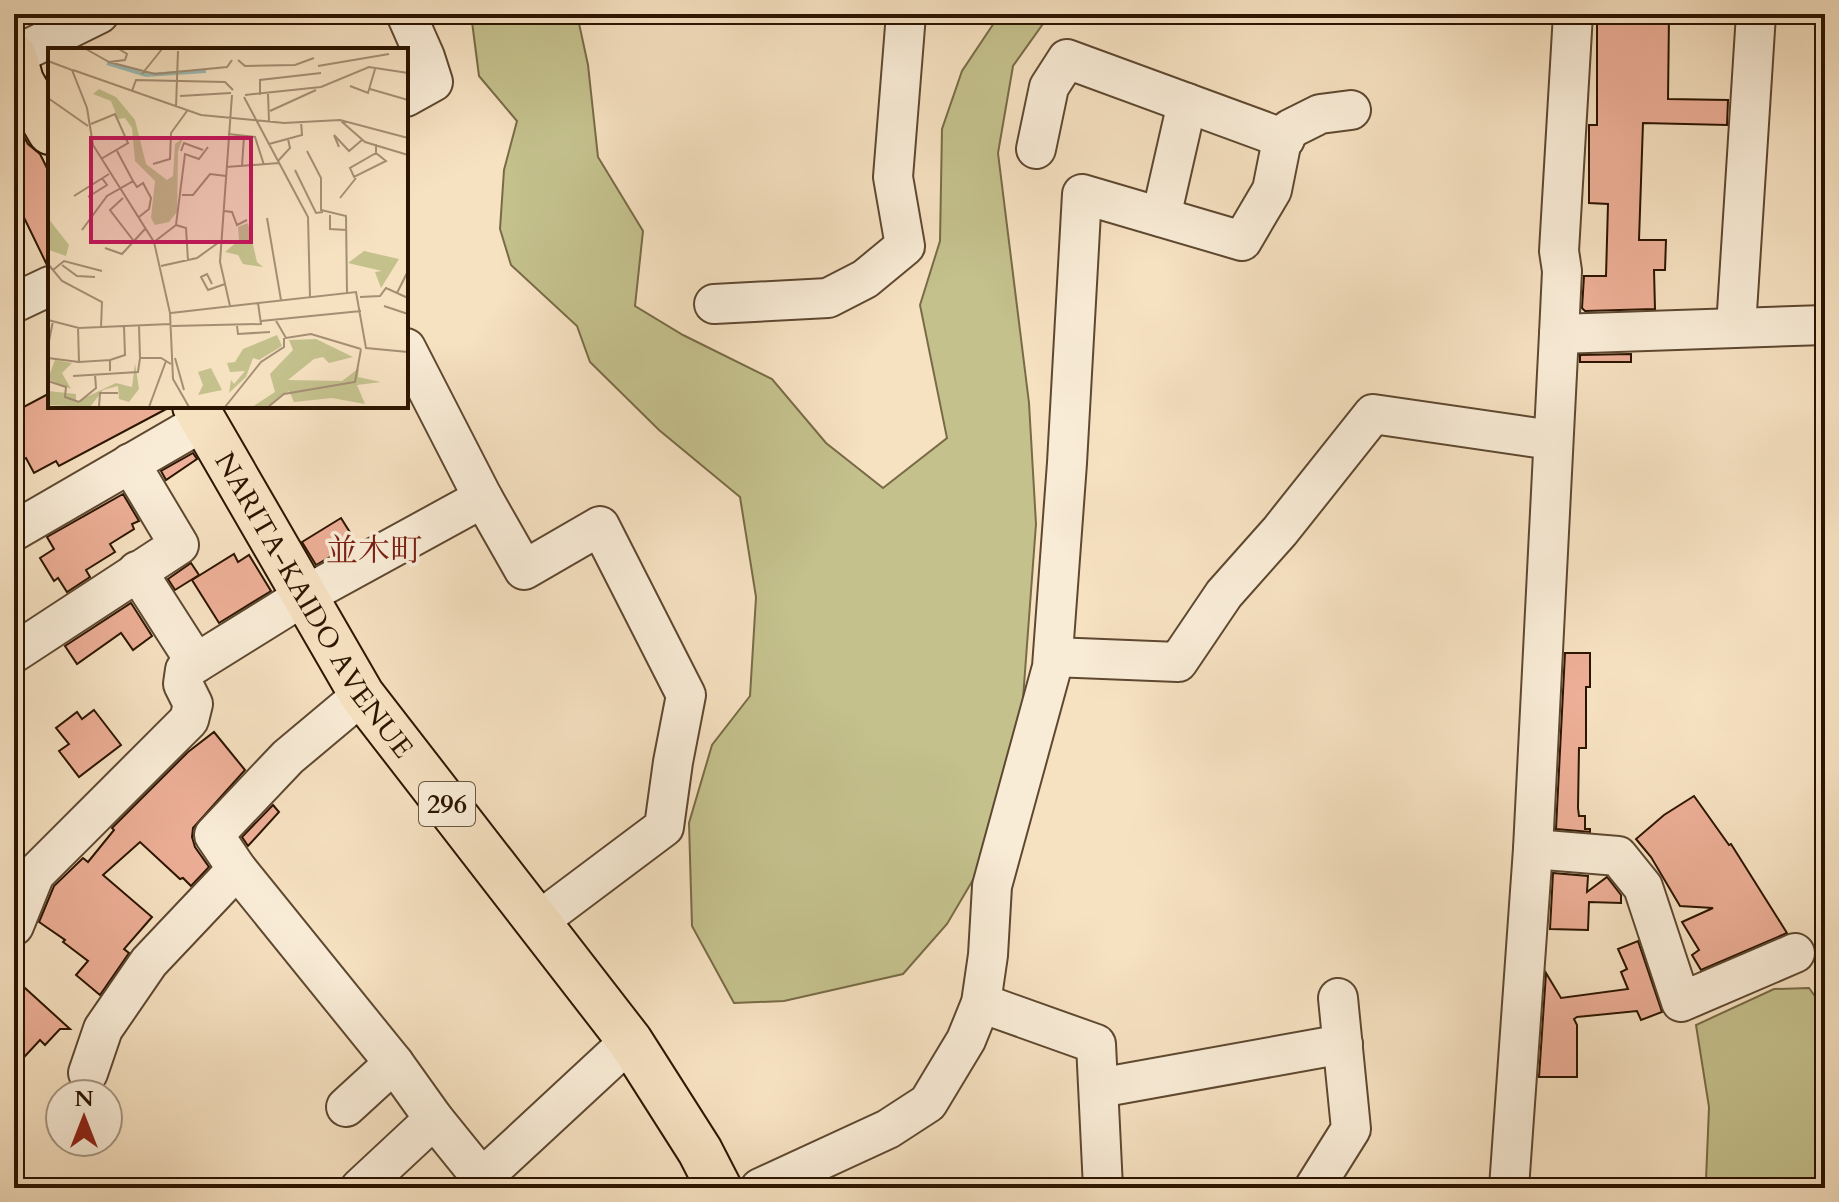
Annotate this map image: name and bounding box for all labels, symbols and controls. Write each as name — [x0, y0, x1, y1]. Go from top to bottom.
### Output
inset map — [48, 48, 408, 408]
street label: NARITA-KAIDO AVENUE — [206, 445, 422, 766]
district label: 並木町 — [326, 529, 422, 573]
road number: 296 — [419, 782, 475, 826]
north arrow — [44, 1078, 124, 1158]
text: N — [74, 1084, 94, 1114]

